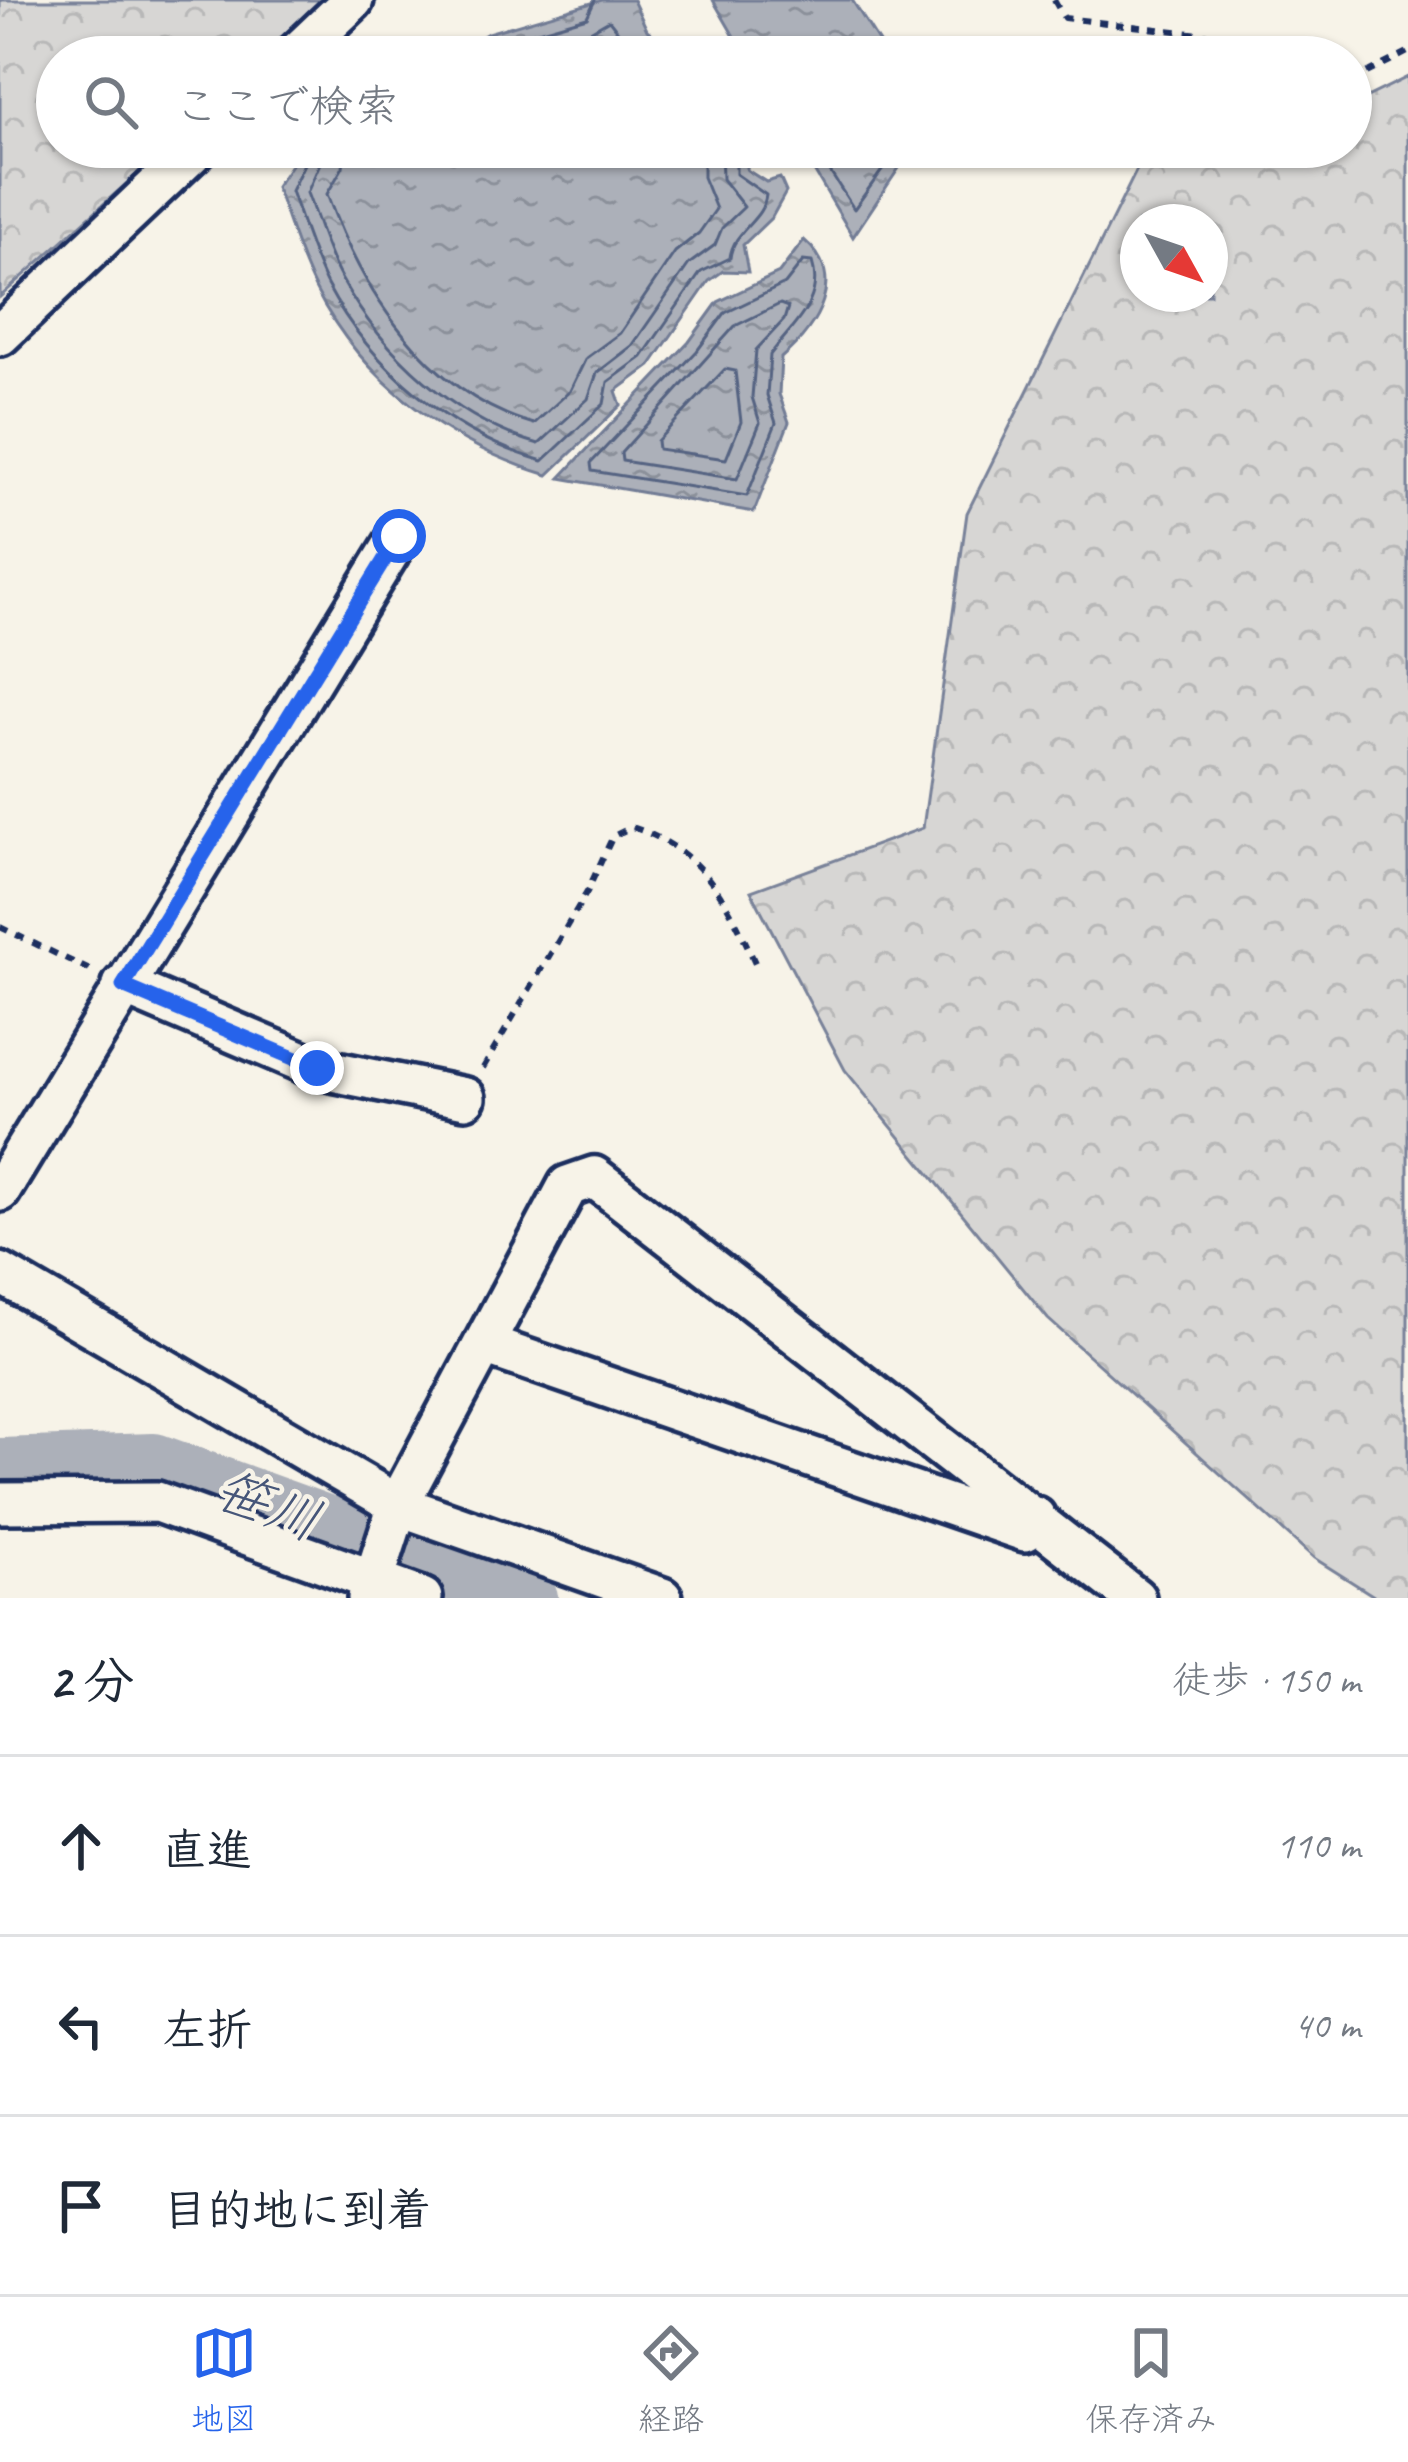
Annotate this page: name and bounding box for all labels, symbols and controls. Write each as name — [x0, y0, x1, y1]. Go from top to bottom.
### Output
search box — [36, 36, 1372, 168]
icon: search — [78, 69, 144, 135]
text: ここで検索 — [174, 78, 399, 135]
north arrow — [1120, 204, 1228, 312]
route start — [372, 509, 426, 563]
route end — [290, 1041, 344, 1095]
water label: 笹川 — [205, 1456, 330, 1556]
text: 2 分 — [48, 1649, 134, 1713]
text: 徒歩 · 150 m — [1172, 1656, 1360, 1705]
icon: ahead — [48, 1813, 114, 1879]
text: 110 m — [1276, 1821, 1360, 1870]
text: 直進 — [162, 1822, 252, 1879]
icon: left — [48, 1993, 114, 2059]
text: 40 m — [1294, 2001, 1360, 2050]
text: 左折 — [162, 2002, 252, 2059]
icon: arrive — [48, 2173, 114, 2239]
text: 目的地に到着 — [162, 2182, 432, 2239]
tab: 地図 — [191, 2320, 257, 2440]
tab: 経路 — [638, 2320, 704, 2440]
tab: 保存済み — [1085, 2320, 1217, 2440]

